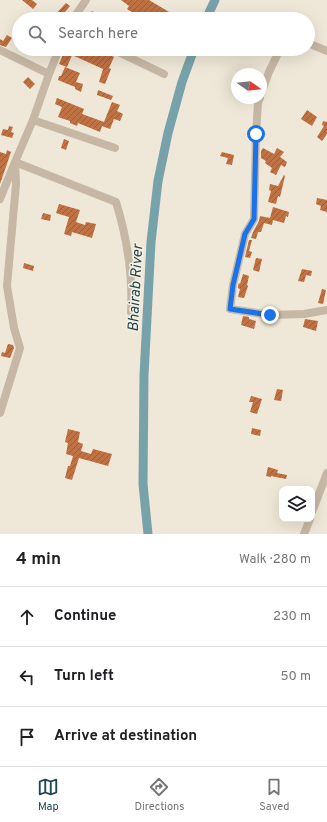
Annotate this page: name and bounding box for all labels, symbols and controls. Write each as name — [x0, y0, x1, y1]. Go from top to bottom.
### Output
search box — [12, 12, 315, 56]
icon: search — [26, 23, 48, 45]
text: Search here — [58, 25, 138, 44]
north arrow — [231, 68, 267, 104]
route start — [247, 125, 265, 143]
water label: Bhairab River — [125, 243, 148, 332]
route end — [261, 306, 279, 324]
map controls — [279, 486, 315, 522]
button: layers — [279, 486, 315, 522]
text: 4 min — [16, 549, 61, 571]
text: Walk · 280 m — [239, 552, 311, 568]
icon: ahead — [16, 606, 38, 628]
text: Continue — [54, 607, 116, 626]
text: 230 m — [273, 609, 311, 625]
icon: left — [16, 666, 38, 688]
text: Turn left — [54, 667, 114, 686]
text: 50 m — [281, 669, 311, 685]
icon: arrive — [16, 726, 38, 748]
text: Arrive at destination — [54, 727, 197, 746]
tab: Map — [37, 776, 59, 814]
tab: Directions — [134, 776, 184, 814]
tab: Saved — [259, 776, 290, 814]

